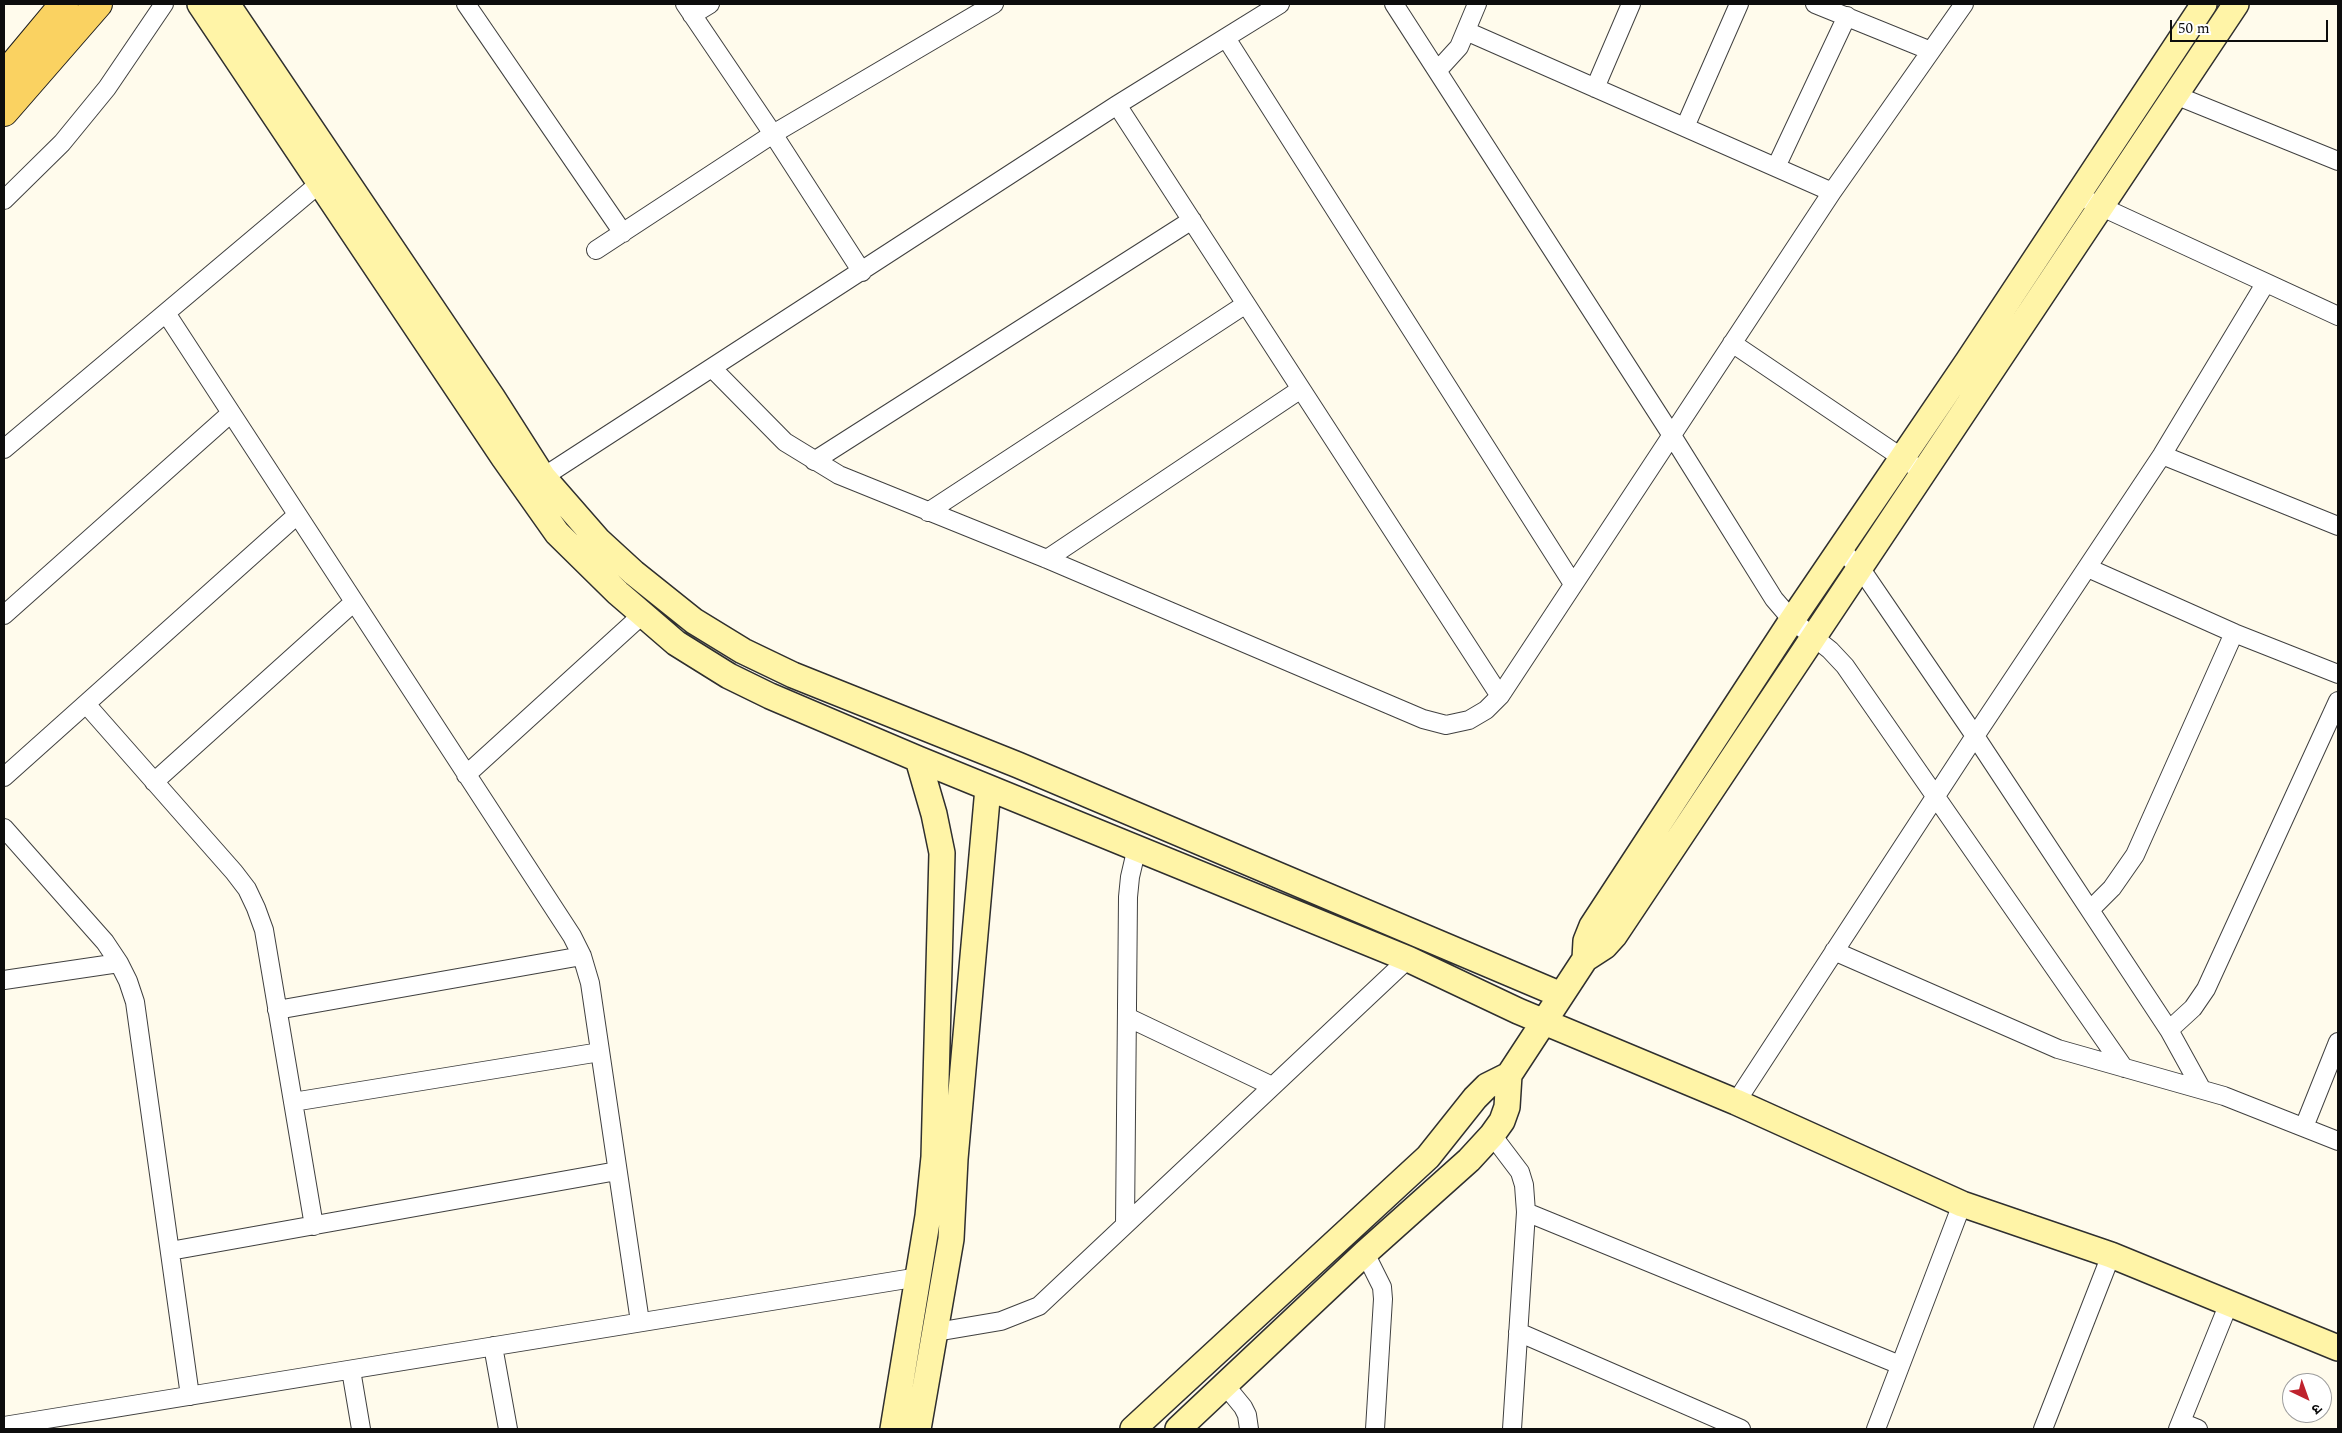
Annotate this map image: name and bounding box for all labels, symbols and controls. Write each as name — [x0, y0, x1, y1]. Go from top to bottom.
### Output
scale bar — [2172, 10, 2330, 42]
text: 50 m — [2178, 17, 2210, 40]
north arrow — [2282, 1373, 2332, 1423]
text: उ — [2307, 1398, 2327, 1419]

